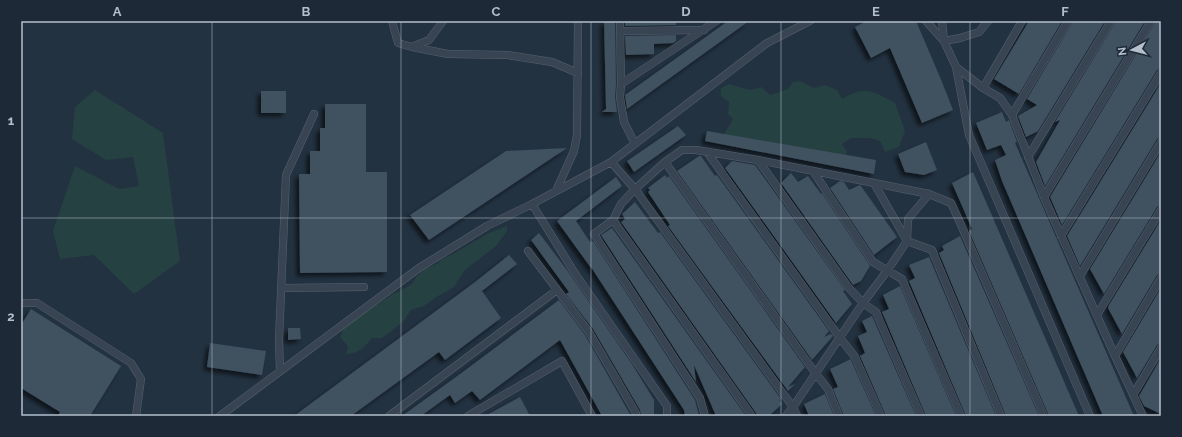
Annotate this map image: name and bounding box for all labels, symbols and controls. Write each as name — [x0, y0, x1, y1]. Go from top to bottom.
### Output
text: A — [113, 4, 122, 19]
text: B — [302, 4, 311, 19]
text: C — [492, 4, 501, 19]
text: D — [681, 4, 691, 19]
text: E — [872, 4, 880, 19]
text: F — [1061, 4, 1069, 19]
north arrow — [1112, 30, 1152, 70]
text: N — [1116, 46, 1130, 56]
text: 1 — [8, 113, 15, 128]
text: 2 — [7, 309, 15, 324]

